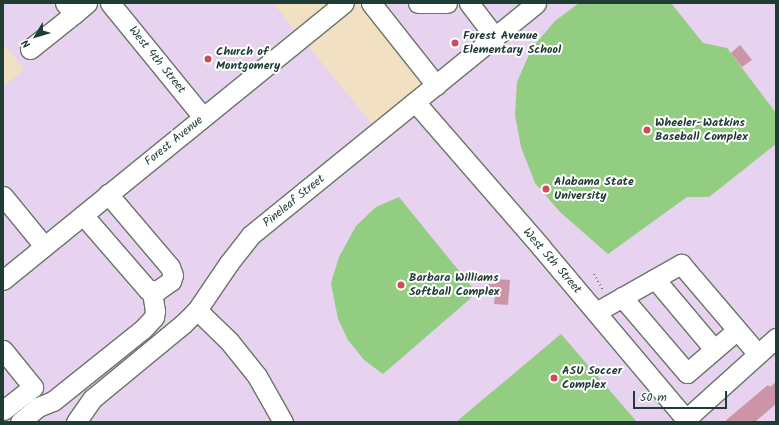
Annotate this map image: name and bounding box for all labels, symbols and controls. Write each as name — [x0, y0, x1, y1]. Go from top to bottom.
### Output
north arrow — [16, 16, 56, 56]
street label: West 4th Street — [126, 23, 188, 97]
place label: Forest Avenue Elementary School — [463, 29, 561, 57]
text: N — [17, 35, 36, 52]
marker: Forest Avenue Elementary School — [450, 38, 460, 48]
place label: Church of Montgomery — [216, 45, 280, 73]
marker: Church of Montgomery — [203, 54, 213, 64]
street label: Forest Avenue — [142, 113, 206, 169]
place label: Wheeler-Watkins Baseball Complex — [655, 116, 748, 144]
marker: Wheeler-Watkins Baseball Complex — [642, 125, 652, 135]
street label: Pineleaf Street — [260, 172, 328, 230]
place label: Alabama State University — [554, 175, 634, 203]
marker: Alabama State University — [541, 184, 551, 194]
street label: West 5th Street — [520, 225, 584, 297]
place label: Barbara Williams Softball Complex — [409, 271, 500, 299]
marker: Barbara Williams Softball Complex — [396, 280, 406, 290]
place label: ASU Soccer Complex — [562, 364, 622, 392]
marker: ASU Soccer Complex — [549, 373, 559, 383]
scale bar — [635, 383, 729, 409]
text: 50 m — [640, 388, 667, 407]

